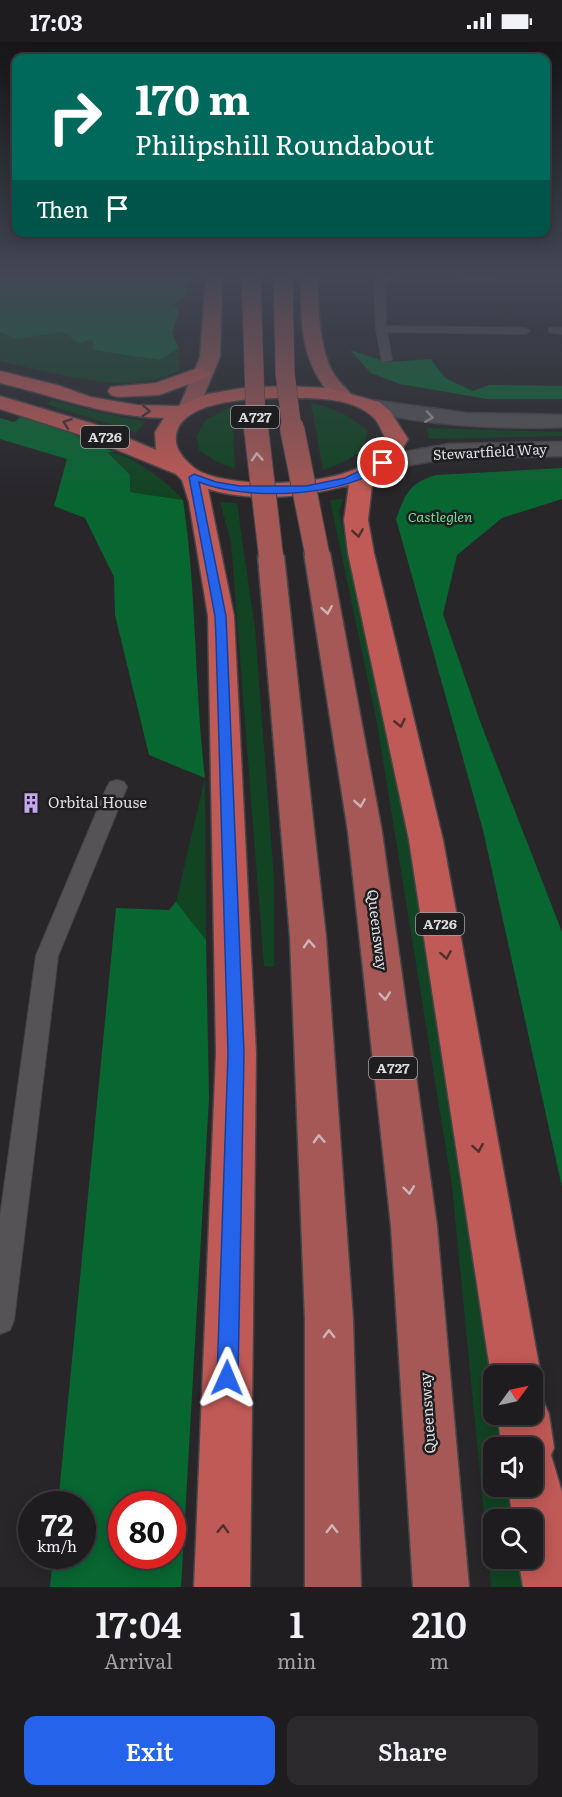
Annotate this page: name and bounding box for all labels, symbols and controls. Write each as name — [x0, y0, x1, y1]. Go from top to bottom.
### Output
text: 17:03 — [30, 5, 83, 38]
text: 170 m — [135, 66, 250, 128]
icon: right — [36, 78, 114, 156]
text: Philipshill Roundabout — [135, 123, 434, 163]
text: Then — [36, 192, 89, 225]
icon: arrive — [101, 192, 134, 225]
one-way arrow — [141, 404, 150, 417]
road number: A727 — [231, 406, 279, 428]
one-way arrow — [423, 410, 433, 423]
one-way arrow — [62, 417, 73, 430]
road number: A726 — [81, 426, 129, 448]
pin — [357, 437, 408, 488]
street label: Stewartfield Way — [432, 438, 549, 464]
icon: arrive — [366, 446, 399, 479]
one-way arrow — [251, 452, 264, 461]
park label: Castleglen — [408, 506, 473, 526]
one-way arrow — [351, 528, 363, 537]
one-way arrow — [321, 606, 333, 615]
one-way arrow — [392, 718, 405, 728]
place label: Orbital House — [48, 790, 147, 813]
building icon: Orbital House — [19, 791, 43, 815]
one-way arrow — [353, 797, 366, 807]
street label: Queensway — [362, 888, 395, 972]
road number: A726 — [416, 913, 464, 935]
one-way arrow — [302, 940, 315, 949]
one-way arrow — [439, 950, 452, 960]
one-way arrow — [378, 991, 391, 1001]
road number: A727 — [369, 1057, 417, 1079]
one-way arrow — [313, 1134, 326, 1143]
one-way arrow — [471, 1142, 484, 1152]
one-way arrow — [402, 1185, 415, 1194]
one-way arrow — [323, 1329, 335, 1338]
position arrow — [195, 1346, 259, 1410]
north arrow — [483, 1365, 543, 1425]
map controls — [483, 1365, 543, 1569]
street label: Queensway — [412, 1371, 441, 1455]
button: sound — [483, 1437, 543, 1497]
speed limit sign: 80 — [108, 1491, 186, 1569]
text: 72 — [41, 1501, 73, 1545]
button: search — [483, 1509, 543, 1569]
one-way arrow — [217, 1524, 230, 1533]
one-way arrow — [326, 1524, 338, 1533]
text: km/h — [37, 1534, 77, 1557]
text: 17:04 — [95, 1596, 182, 1649]
text: 1 — [289, 1596, 304, 1649]
text: 210 — [412, 1596, 467, 1649]
text: Arrival — [104, 1645, 173, 1675]
text: min — [277, 1645, 316, 1675]
text: m — [429, 1645, 449, 1675]
button: Exit — [24, 1716, 275, 1785]
button: Share — [287, 1716, 538, 1785]

